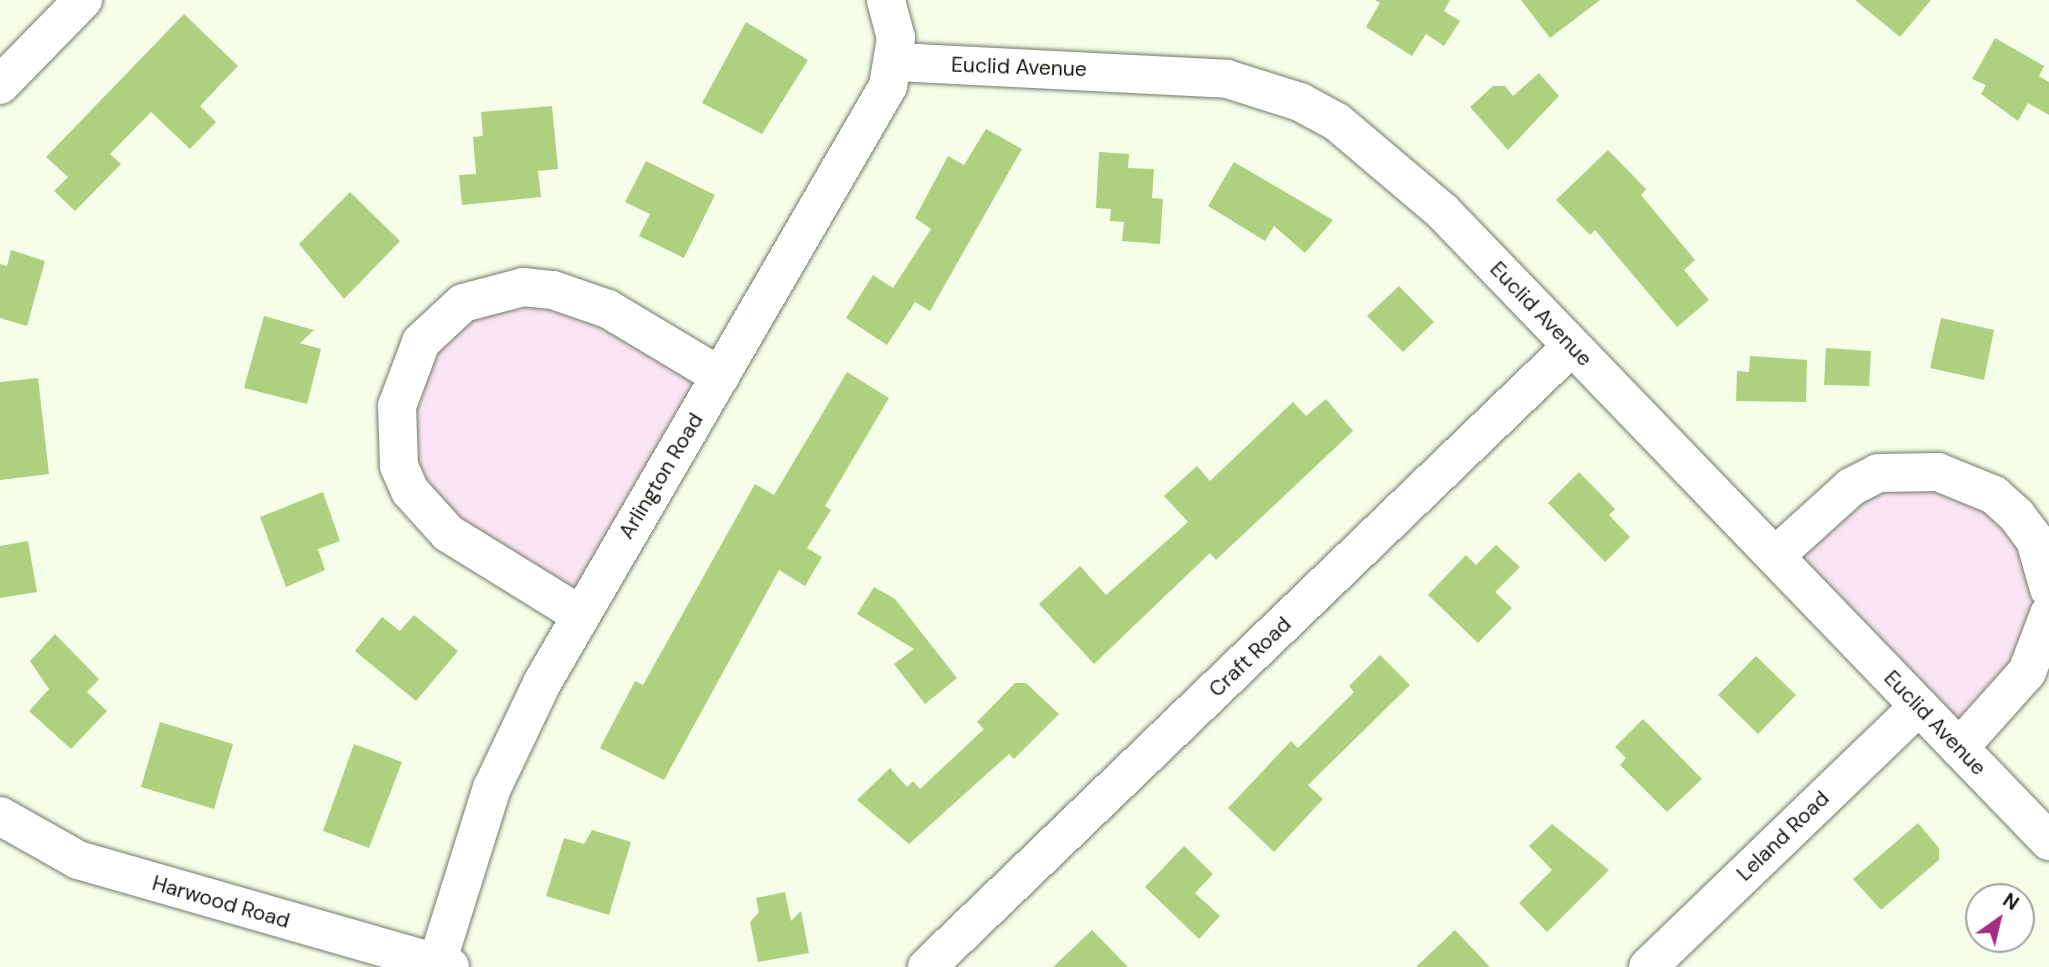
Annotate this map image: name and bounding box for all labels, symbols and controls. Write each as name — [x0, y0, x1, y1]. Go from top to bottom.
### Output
street label: Euclid Avenue — [951, 52, 1087, 82]
street label: Euclid Avenue — [1485, 256, 1597, 372]
street label: Arlington Road — [614, 409, 708, 543]
street label: Craft Road — [1204, 612, 1296, 702]
street label: Euclid Avenue — [1879, 665, 1991, 781]
street label: Leland Road — [1732, 786, 1834, 886]
street label: Harwood Road — [149, 870, 293, 934]
north arrow — [1965, 883, 2035, 953]
text: N — [1998, 888, 2024, 916]

